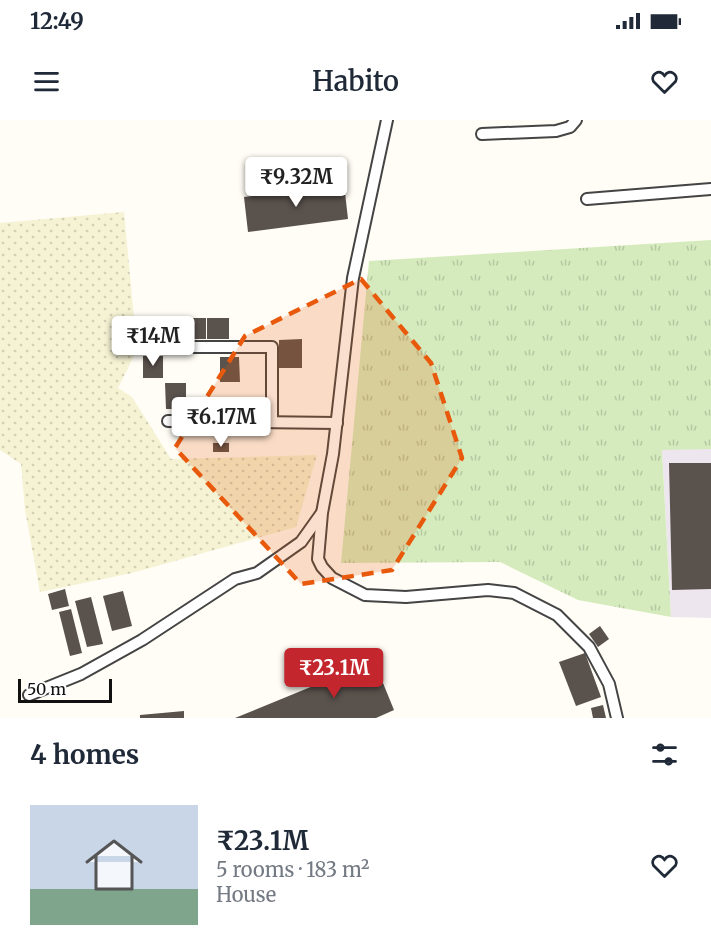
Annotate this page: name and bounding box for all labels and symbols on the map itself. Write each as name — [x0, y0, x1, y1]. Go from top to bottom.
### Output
pin: ₹9.32M — [247, 157, 345, 208]
pin: ₹14M — [117, 316, 189, 367]
pin: ₹6.17M — [172, 397, 270, 448]
pin: ₹23.1M — [285, 648, 383, 699]
scale bar — [18, 676, 112, 704]

